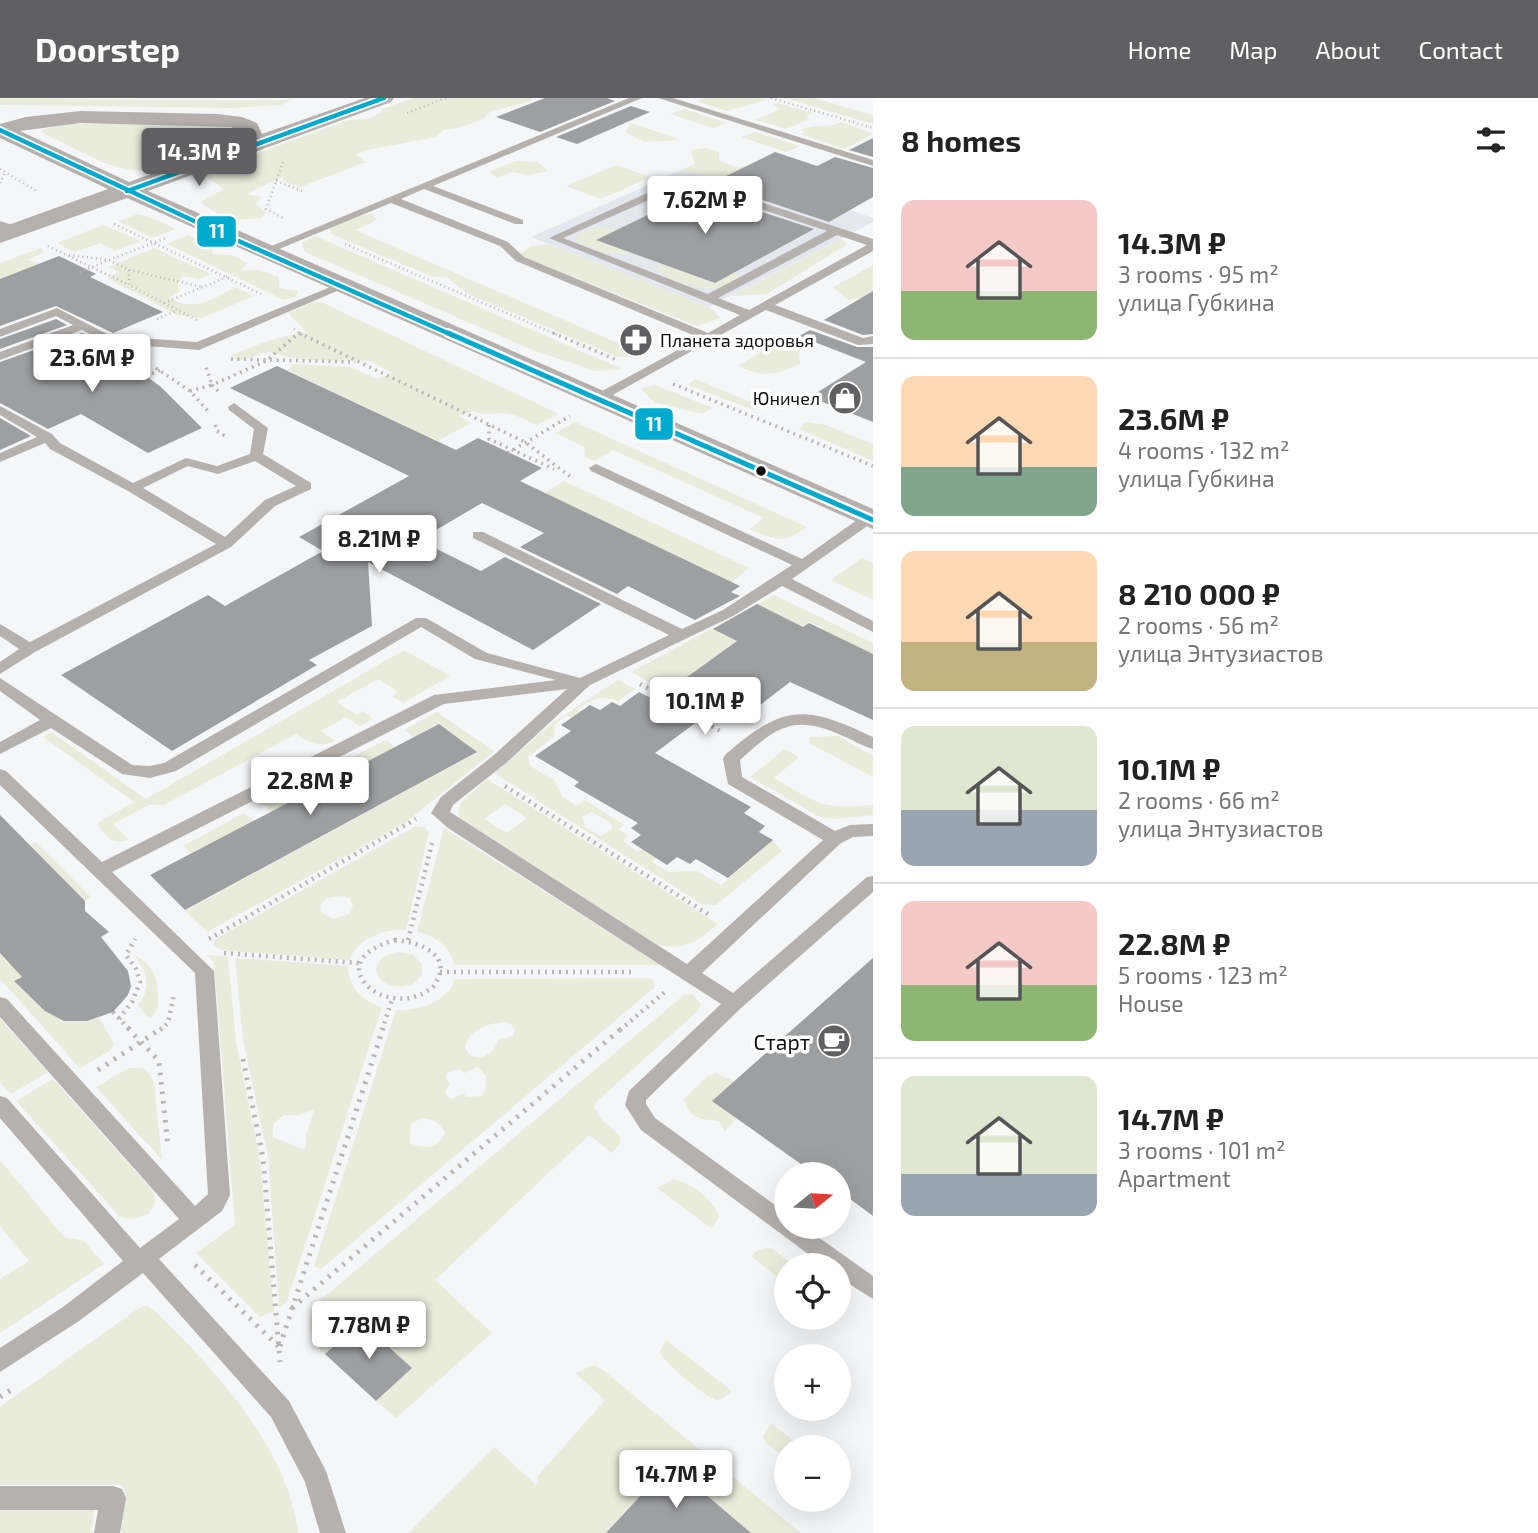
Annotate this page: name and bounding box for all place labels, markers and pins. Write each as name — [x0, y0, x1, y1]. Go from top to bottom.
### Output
pin: 14.3M ₽ — [134, 129, 264, 188]
pin: 7.62M ₽ — [640, 176, 770, 236]
pharmacy icon: Планета здоровья — [617, 321, 655, 359]
place label: Планета здоровья — [660, 329, 814, 351]
pin: 23.6M ₽ — [27, 334, 157, 394]
shop icon: Юничел — [826, 379, 864, 417]
place label: Юничел — [753, 387, 820, 409]
unlabelled marker — [754, 464, 768, 478]
pin: 8.21M ₽ — [314, 516, 444, 575]
pin: 10.1M ₽ — [640, 678, 770, 737]
pin: 22.8M ₽ — [245, 758, 375, 817]
cafe icon: Старт — [815, 1022, 853, 1060]
place label: Старт — [754, 1029, 810, 1054]
pin: 7.78M ₽ — [304, 1302, 434, 1361]
pin: 14.7M ₽ — [611, 1450, 741, 1510]

